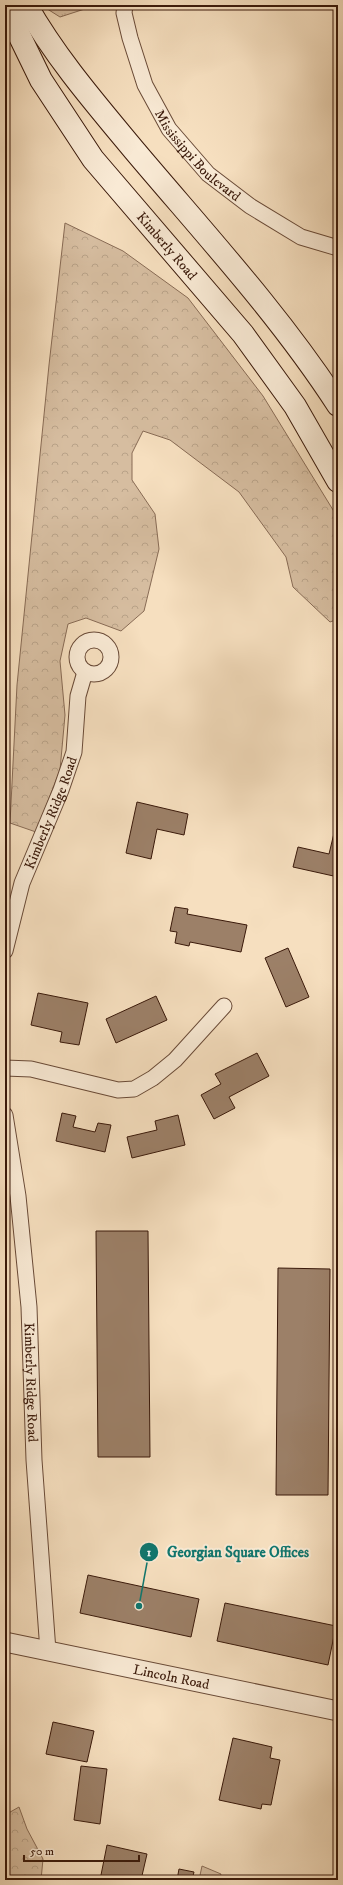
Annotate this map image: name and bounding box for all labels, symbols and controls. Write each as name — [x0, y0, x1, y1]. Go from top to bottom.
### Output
street label: Mississippi Boulevard — [150, 107, 244, 206]
street label: Kimberly Road — [132, 208, 201, 284]
street label: Kimberly Ridge Road — [21, 754, 82, 872]
street label: Kimberly Ridge Road — [20, 1322, 41, 1443]
callout: Georgian Square Offices — [139, 1538, 317, 1565]
text: Georgian Square Offices — [167, 1543, 309, 1563]
text: 1 — [147, 1545, 152, 1560]
street label: Lincoln Road — [132, 1661, 211, 1694]
scale bar — [24, 1837, 139, 1863]
text: 50 m — [30, 1844, 54, 1859]

